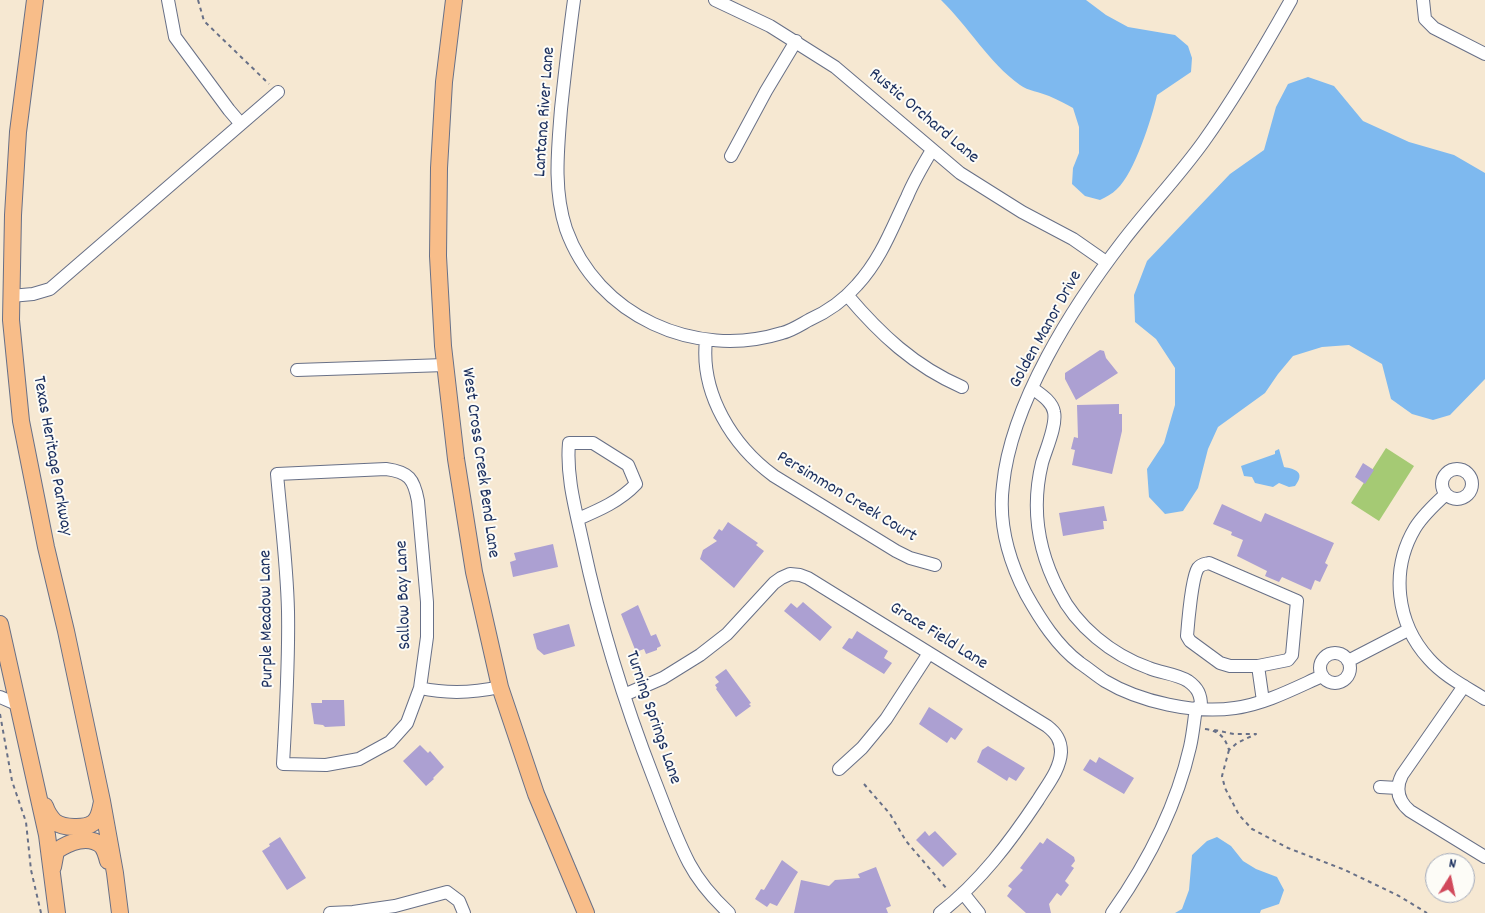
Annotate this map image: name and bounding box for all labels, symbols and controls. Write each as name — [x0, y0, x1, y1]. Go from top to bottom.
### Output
street label: Lantana River Lane — [531, 46, 561, 178]
street label: Rustic Orchard Lane — [863, 64, 983, 170]
street label: Golden Manor Drive — [1006, 267, 1088, 393]
street label: West Cross Creek Bend Lane — [455, 367, 503, 559]
street label: Texas Heritage Parkway — [26, 374, 76, 538]
street label: Persimmon Creek Court — [772, 448, 920, 548]
street label: Sallow Bay Lane — [392, 540, 418, 650]
street label: Purple Meadow Lane — [256, 550, 280, 688]
street label: Grace Field Lane — [885, 598, 991, 676]
street label: Turning Springs Lane — [619, 648, 685, 788]
north arrow — [1425, 853, 1475, 903]
text: N — [1447, 854, 1458, 875]

